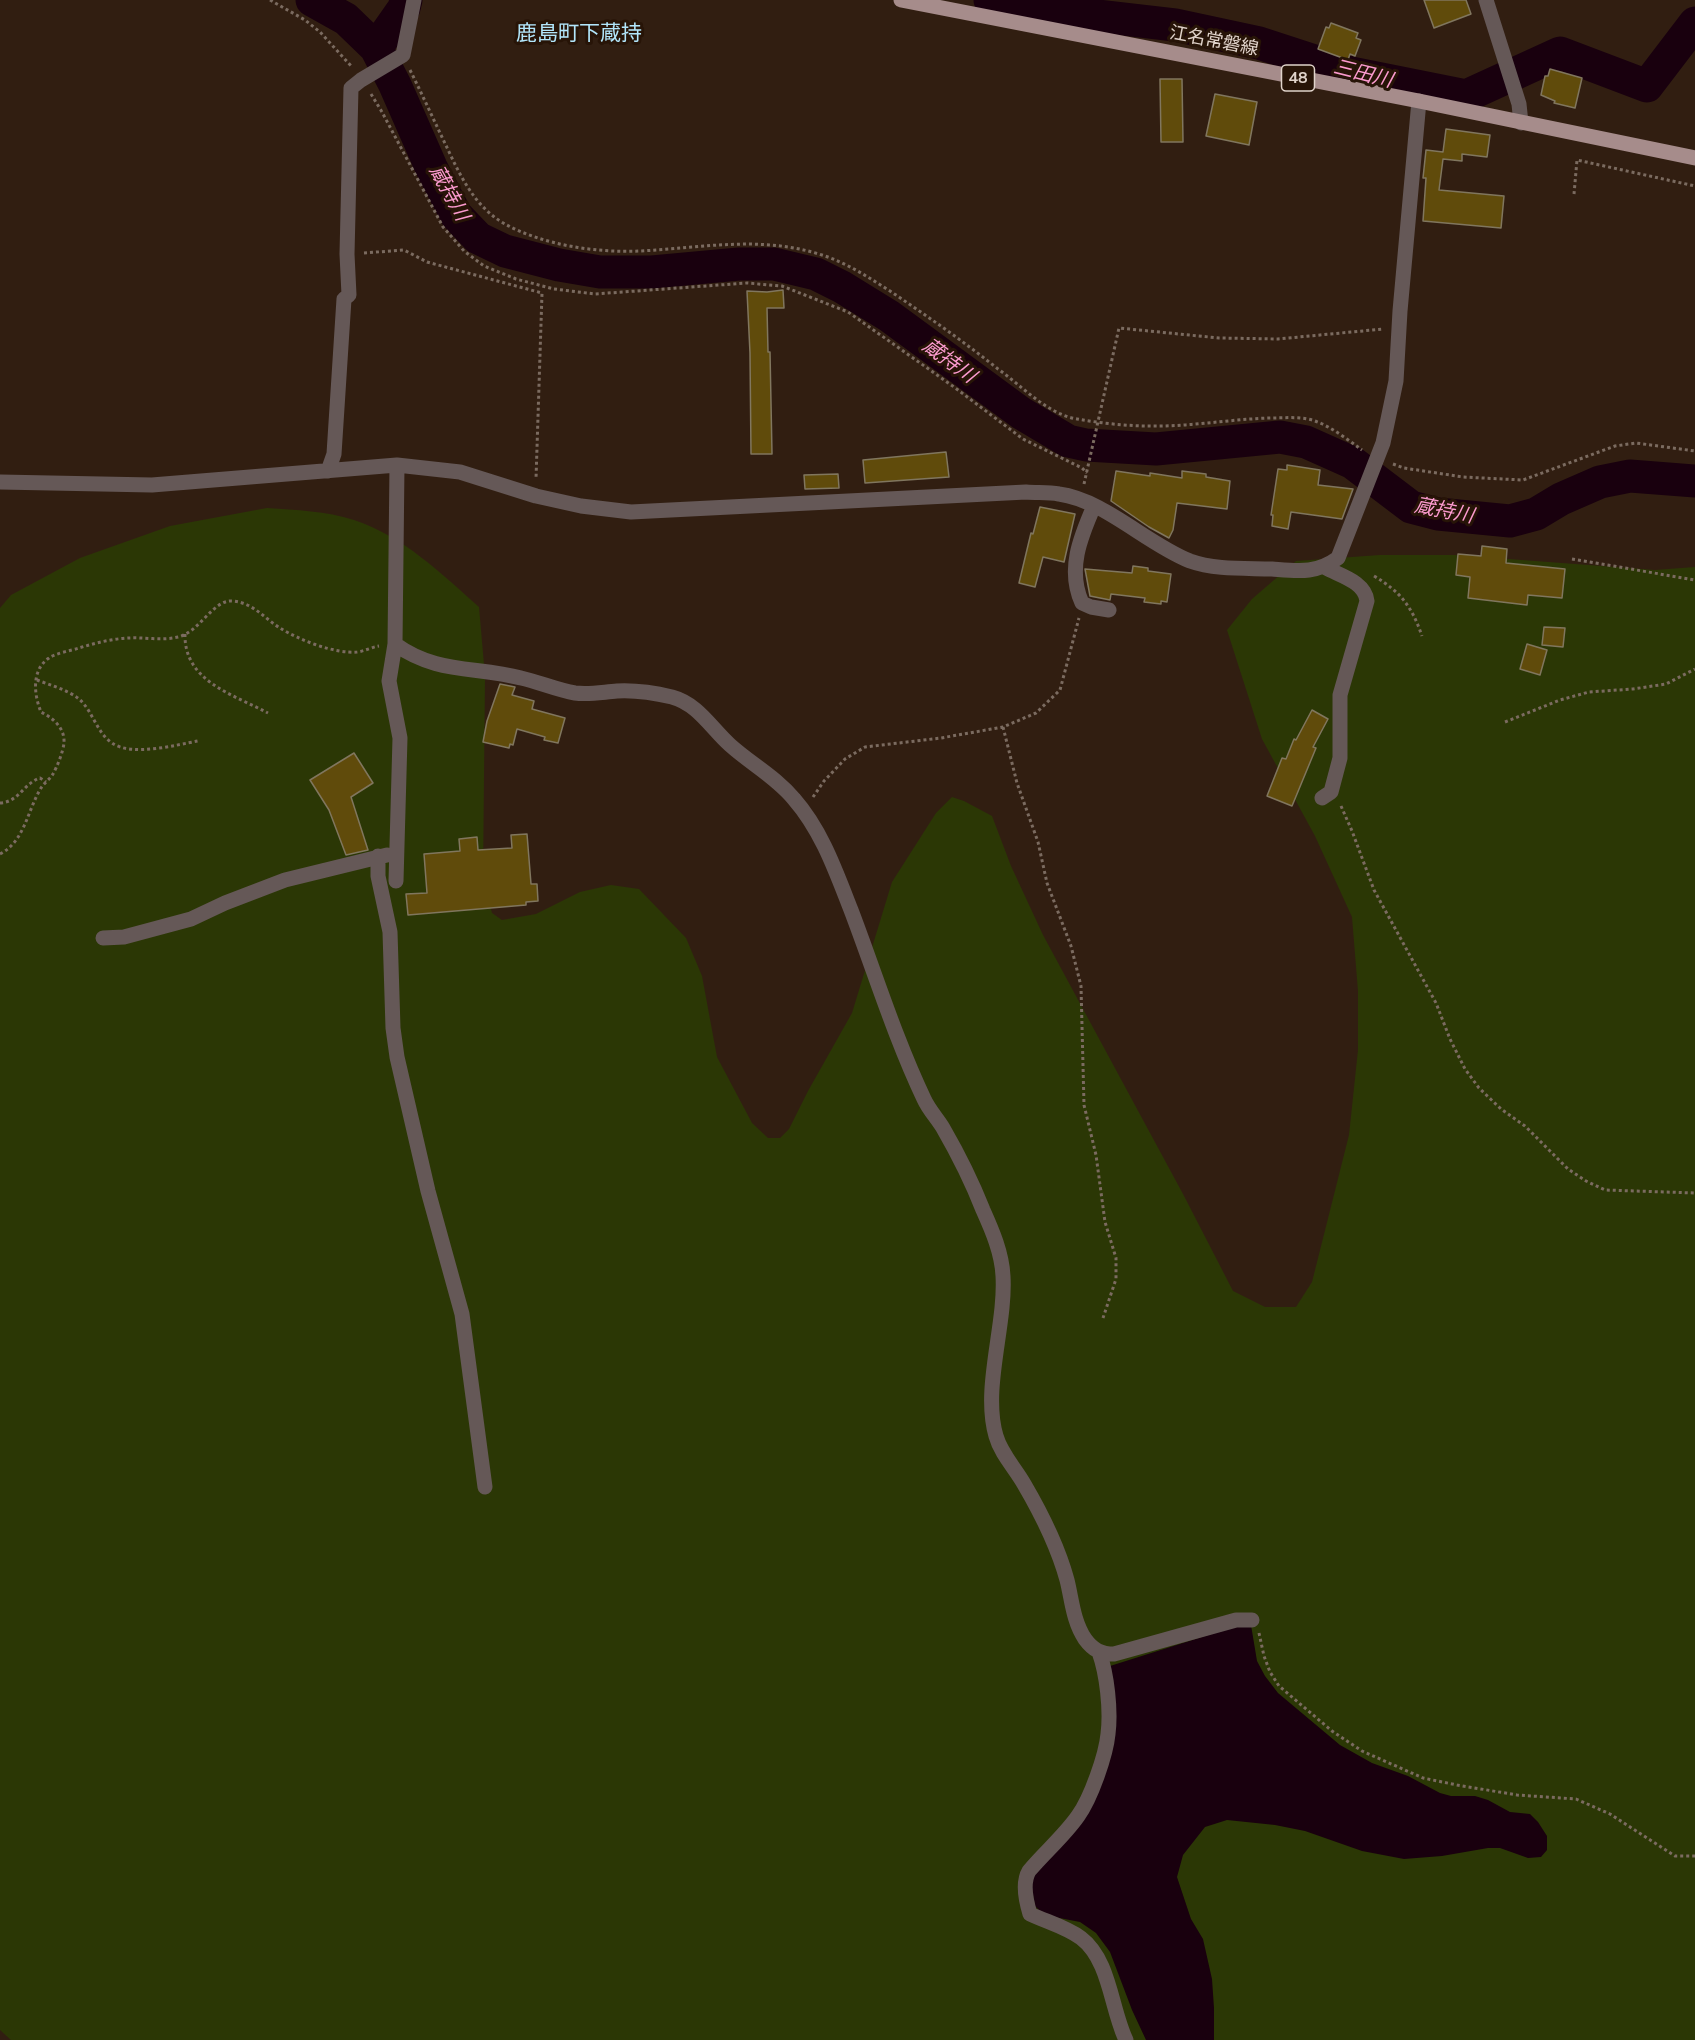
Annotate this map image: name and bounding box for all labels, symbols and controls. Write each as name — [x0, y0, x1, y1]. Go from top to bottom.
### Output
district label: 鹿島町下蔵持 — [516, 21, 642, 47]
street label: 江名常磐線 — [1168, 22, 1260, 60]
water label: 三田川 — [1331, 55, 1395, 93]
road number: 48 — [1282, 65, 1314, 91]
water label: 蔵持川 — [424, 161, 474, 225]
water label: 蔵持川 — [918, 334, 980, 388]
water label: 蔵持川 — [1412, 493, 1476, 529]

